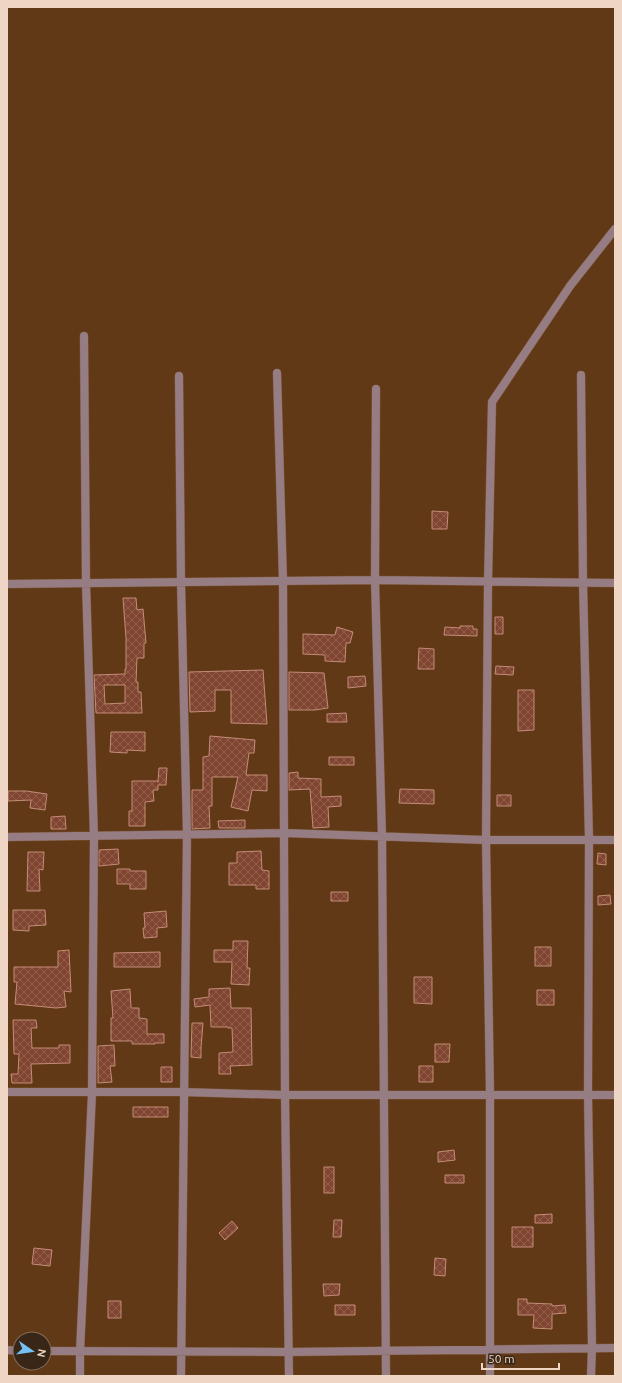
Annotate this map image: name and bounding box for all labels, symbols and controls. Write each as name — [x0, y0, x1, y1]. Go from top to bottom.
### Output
north arrow — [12, 1331, 52, 1371]
scale bar — [482, 1345, 559, 1371]
text: N — [35, 1348, 49, 1359]
text: 50 m — [488, 1352, 515, 1365]

